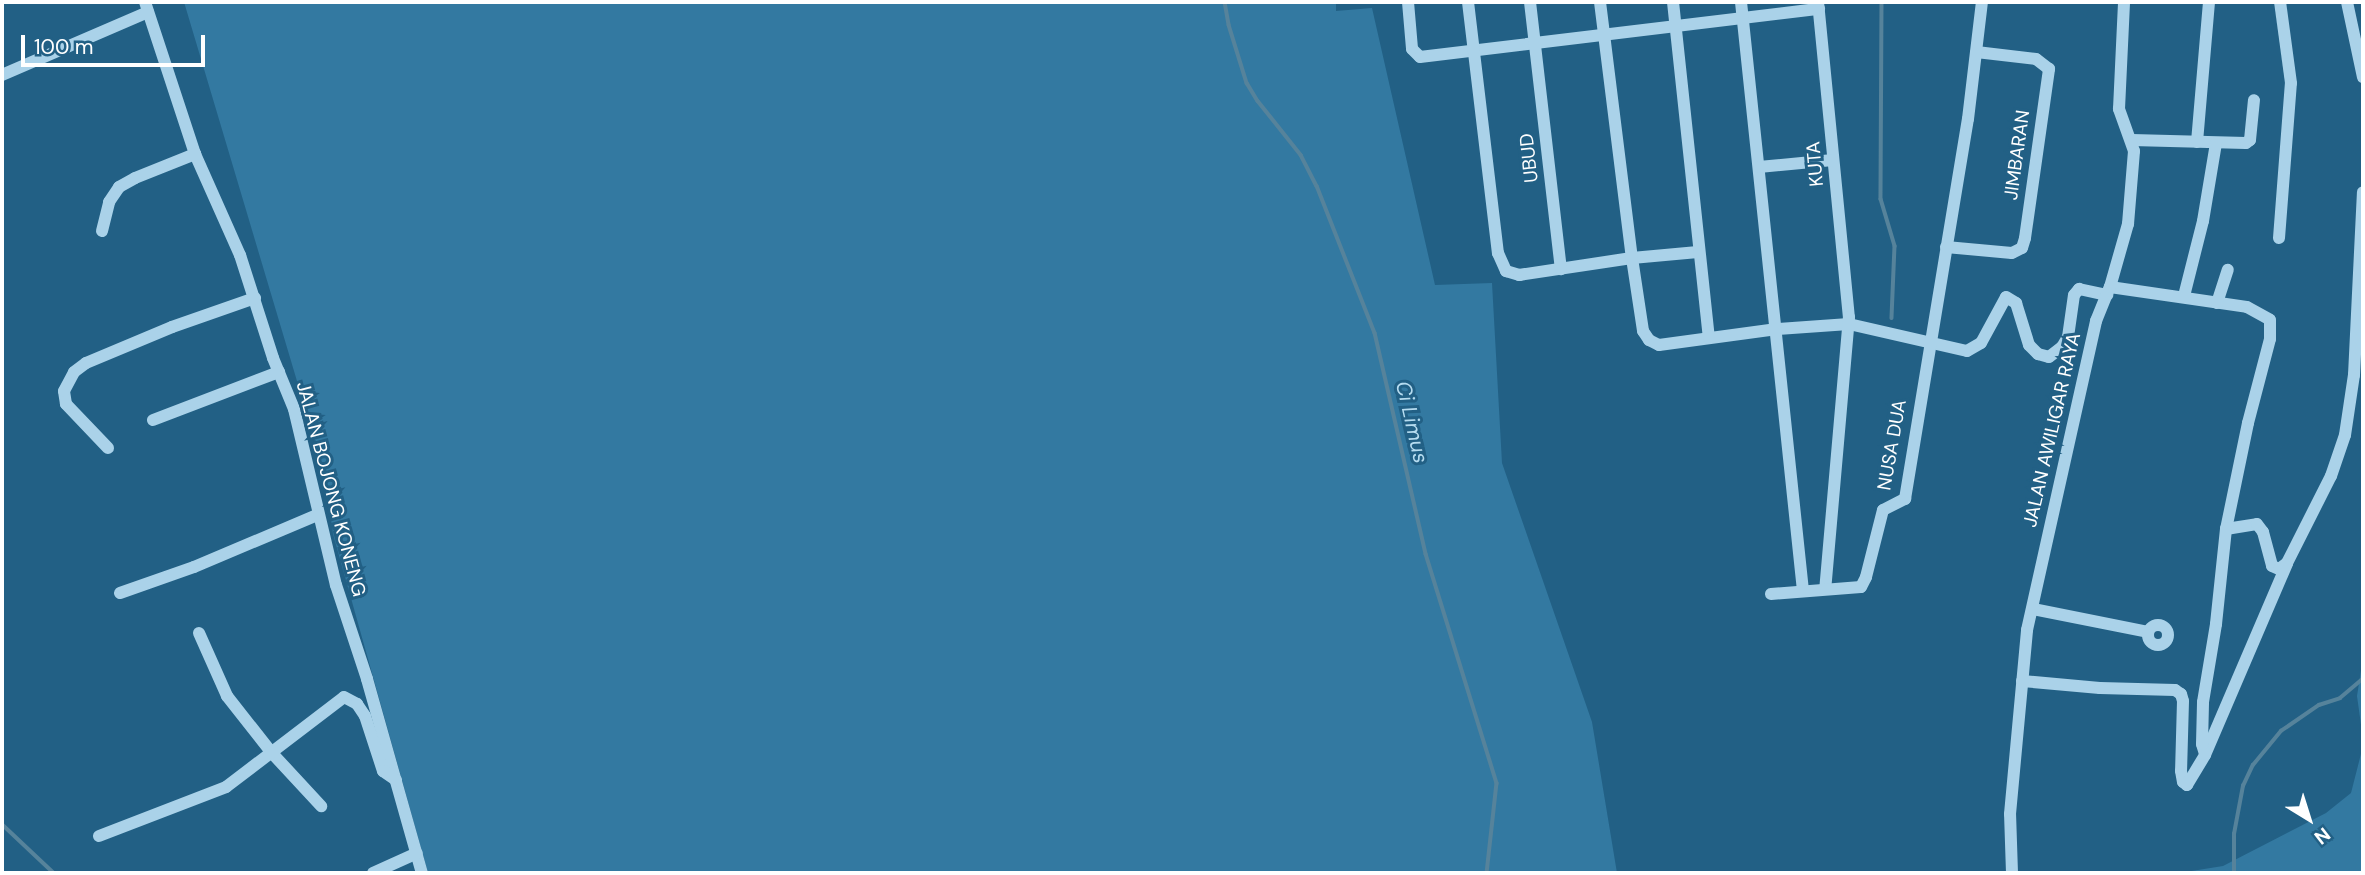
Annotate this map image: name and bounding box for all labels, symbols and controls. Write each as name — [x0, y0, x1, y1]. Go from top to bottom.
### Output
scale bar — [24, 21, 208, 65]
text: 100 m — [34, 33, 94, 61]
street label: JIMBARAN — [1999, 108, 2035, 202]
street label: UBUD — [1515, 132, 1543, 184]
street label: KUTA — [1802, 140, 1828, 188]
street label: JALAN AWILIGAR RAYA — [2019, 330, 2085, 530]
street label: JALAN BOJONG KONENG — [291, 379, 371, 599]
water label: Ci Limus — [1390, 379, 1434, 465]
street label: NUSA DUA — [1873, 398, 1911, 492]
north arrow — [2274, 784, 2344, 854]
text: N — [2309, 822, 2335, 850]

